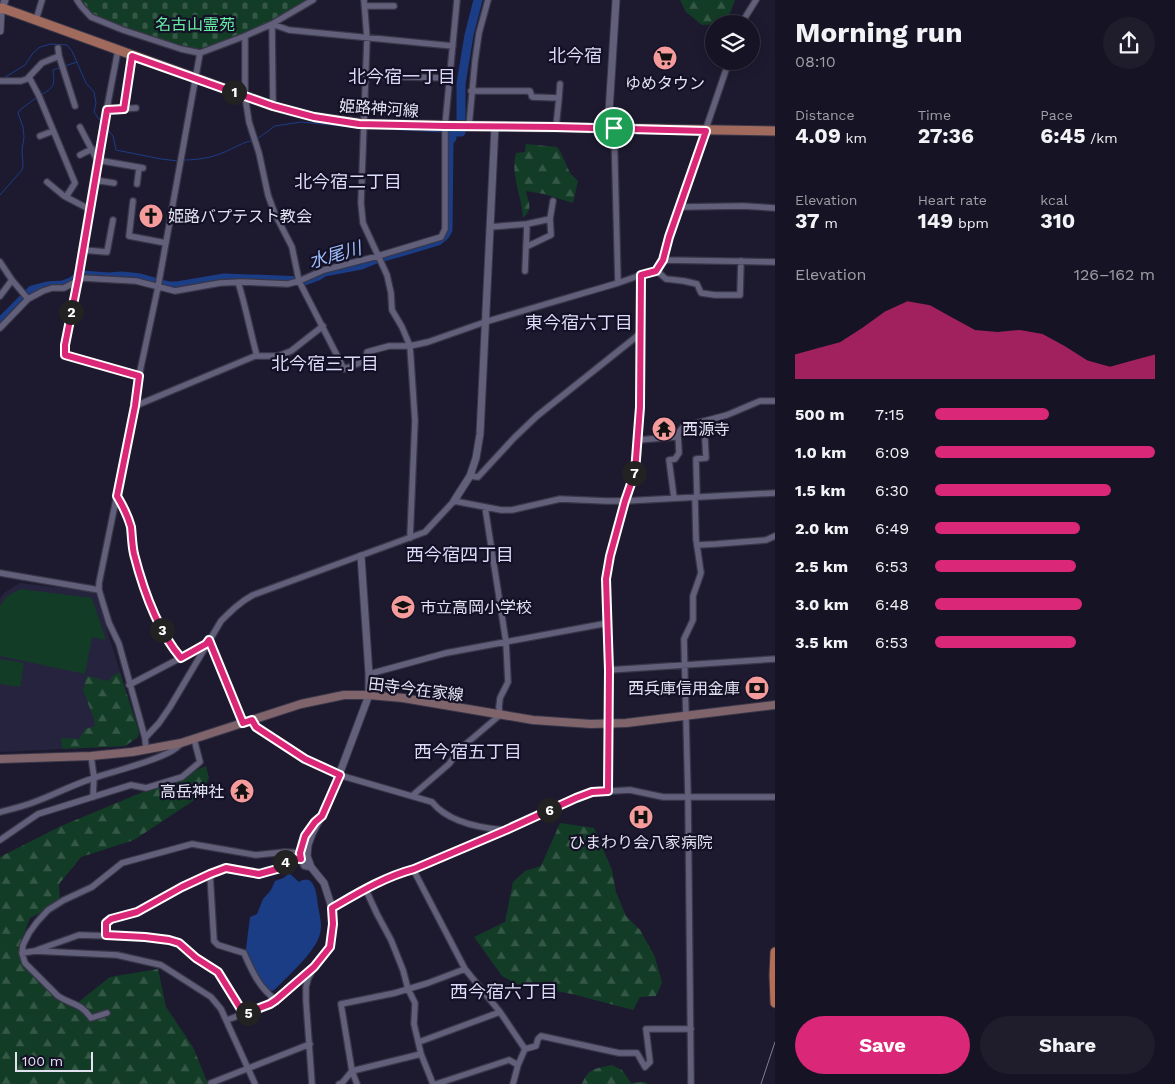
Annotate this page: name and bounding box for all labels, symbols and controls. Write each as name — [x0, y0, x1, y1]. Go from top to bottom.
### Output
park label: 名古山霊苑 — [155, 15, 235, 34]
map controls — [705, 15, 760, 70]
button: layers — [705, 15, 760, 70]
text: Morning run — [795, 16, 963, 49]
button: share — [1103, 17, 1155, 69]
district label: 北今宿 — [548, 45, 602, 66]
supermarket icon: ゆめタウン — [652, 45, 678, 71]
text: 08:10 — [795, 52, 836, 71]
district label: 北今宿一丁目 — [348, 66, 456, 87]
place label: ゆめタウン — [625, 74, 705, 93]
pin: 1 — [222, 80, 246, 104]
text: 1 — [231, 84, 238, 100]
street label: 姫路神河線 — [338, 96, 420, 121]
pin — [593, 107, 635, 149]
text: Distance — [795, 107, 855, 123]
text: Time — [918, 107, 951, 123]
text: Pace — [1040, 107, 1073, 123]
icon: arrive — [600, 114, 628, 142]
text: 4.09 — [795, 123, 841, 148]
text: 27:36 — [918, 123, 974, 148]
text: 6:45 — [1040, 123, 1085, 148]
text: km — [841, 130, 867, 146]
text: /km — [1085, 130, 1118, 146]
district label: 北今宿二丁目 — [294, 171, 402, 192]
text: Elevation — [795, 192, 858, 208]
text: Heart rate — [918, 192, 987, 208]
text: kcal — [1040, 192, 1068, 208]
church icon: 姫路バプテスト教会 — [138, 203, 164, 229]
place label: 姫路バプテスト教会 — [168, 207, 312, 226]
text: 37 — [795, 208, 820, 233]
text: 149 — [918, 208, 953, 233]
text: 310 — [1040, 208, 1075, 233]
text: m — [820, 215, 838, 231]
text: bpm — [953, 215, 989, 231]
water label: 水尾川 — [306, 236, 366, 272]
text: Elevation — [795, 265, 866, 284]
text: 126–162 m — [1074, 265, 1155, 284]
pin: 2 — [58, 300, 84, 324]
text: 2 — [67, 304, 76, 320]
district label: 東今宿六丁目 — [525, 312, 633, 333]
district label: 北今宿三丁目 — [271, 353, 379, 374]
text: 500 m — [795, 405, 845, 424]
text: 7:15 — [875, 405, 904, 424]
temple icon: 西源寺 — [651, 416, 677, 442]
place label: 西源寺 — [682, 420, 730, 439]
text: 1.0 km — [795, 443, 846, 462]
text: 6:09 — [875, 443, 909, 462]
pin: 7 — [622, 460, 646, 486]
text: 7 — [630, 465, 639, 481]
text: 1.5 km — [795, 481, 845, 500]
text: 6:30 — [875, 481, 909, 500]
text: 2.0 km — [795, 519, 849, 538]
text: 6:49 — [875, 519, 909, 538]
district label: 西今宿四丁目 — [406, 544, 514, 565]
text: 2.5 km — [795, 557, 848, 576]
text: 6:53 — [875, 557, 908, 576]
school or university icon: 市立高岡小学校 — [390, 594, 416, 620]
text: 3.0 km — [795, 595, 849, 614]
text: 6:48 — [875, 595, 909, 614]
place label: 市立高岡小学校 — [420, 598, 532, 617]
pin: 3 — [150, 618, 174, 642]
text: 3 — [158, 622, 167, 638]
text: 3.5 km — [795, 633, 848, 652]
text: 6:53 — [875, 633, 908, 652]
street label: 田寺今在家線 — [367, 674, 465, 705]
bank icon: 西兵庫信用金庫 — [744, 675, 770, 701]
place label: 西兵庫信用金庫 — [628, 679, 740, 698]
district label: 西今宿五丁目 — [414, 741, 522, 762]
temple icon: 高岳神社 — [229, 778, 255, 804]
place label: 高岳神社 — [160, 782, 224, 801]
pin: 6 — [536, 798, 562, 822]
text: 6 — [545, 802, 554, 818]
hospital icon: ひまわり会八家病院 — [628, 804, 654, 830]
place label: ひまわり会八家病院 — [569, 833, 713, 852]
pin: 4 — [272, 850, 298, 874]
text: 4 — [281, 854, 290, 870]
district label: 西今宿六丁目 — [450, 981, 558, 1002]
pin: 5 — [236, 1000, 260, 1026]
text: 5 — [244, 1005, 253, 1021]
button: Save — [795, 1016, 970, 1074]
button: Share — [980, 1016, 1155, 1074]
scale bar — [15, 1049, 92, 1072]
text: 100 m — [22, 1053, 63, 1069]

